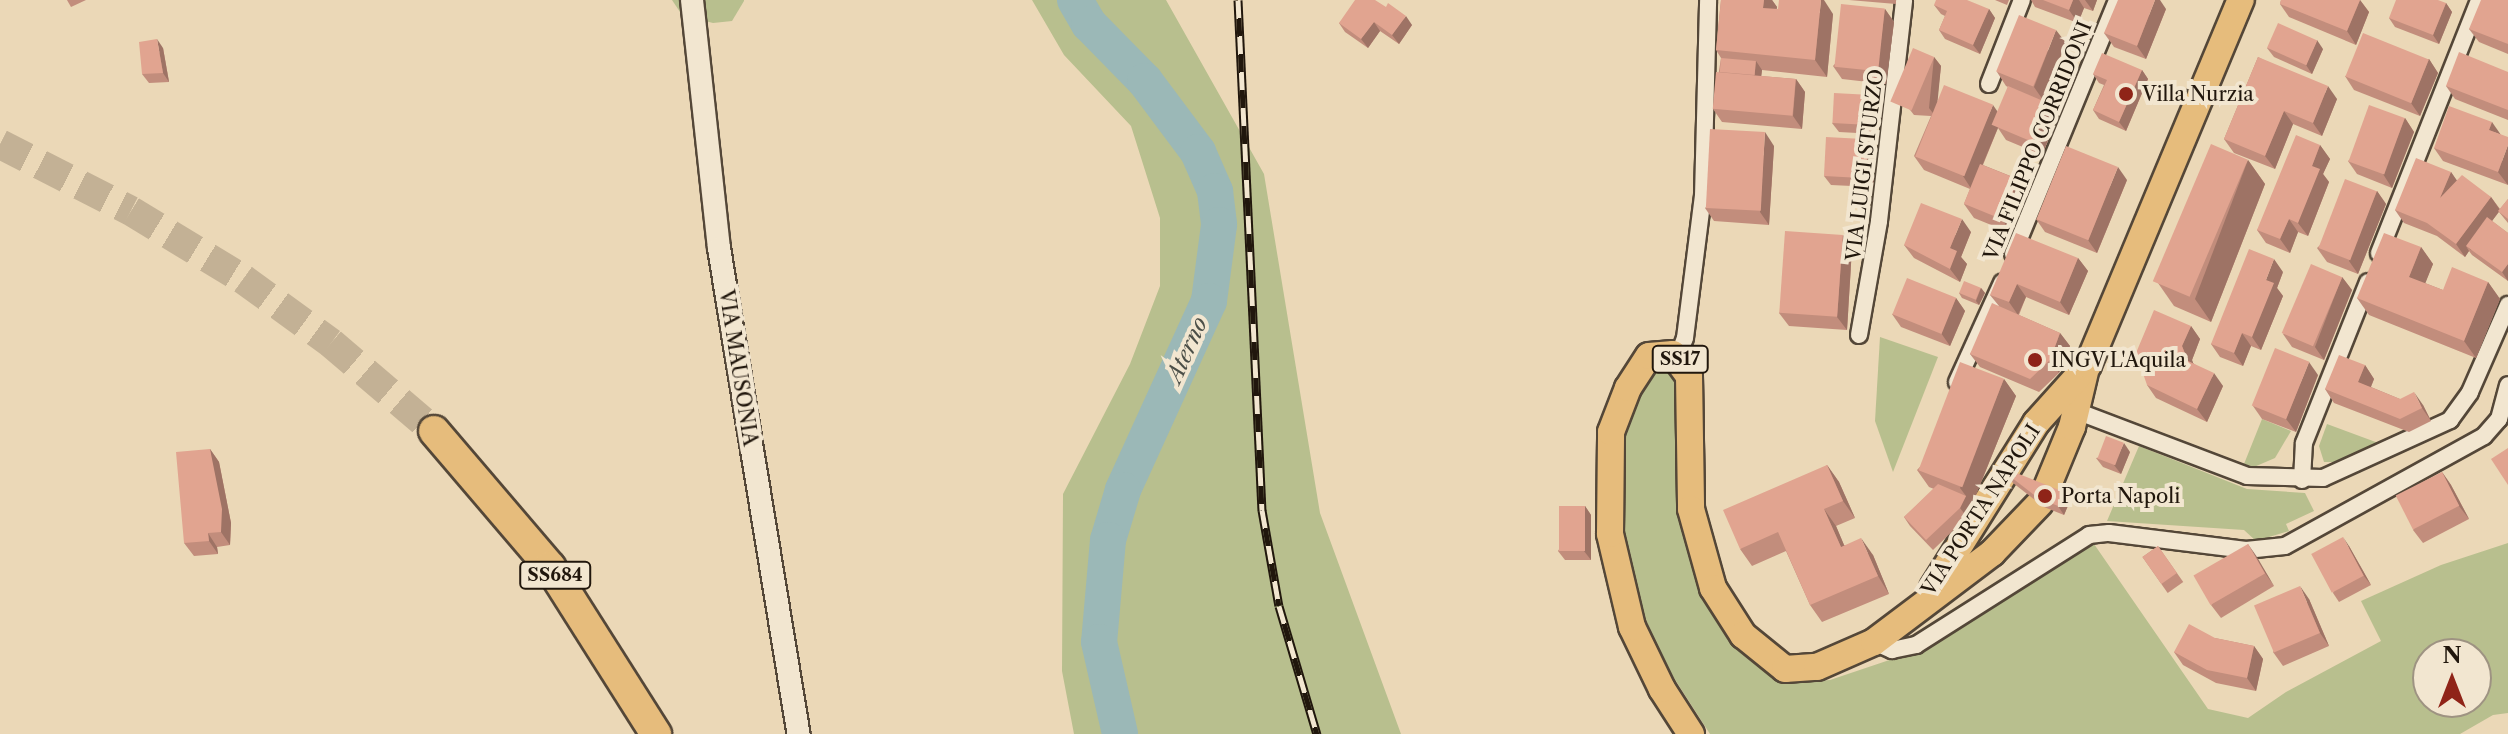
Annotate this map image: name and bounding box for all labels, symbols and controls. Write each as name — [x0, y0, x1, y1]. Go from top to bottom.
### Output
street label: VIA FILIPPO CORRIDONI — [1979, 17, 2097, 265]
street label: VIA LUIGI STURZO — [1841, 67, 1889, 263]
place label: Villa Nurzia — [2142, 82, 2254, 106]
marker: Villa Nurzia — [2117, 85, 2135, 103]
street label: VIA MAUSONIA — [714, 288, 762, 448]
water label: Aterno — [1161, 313, 1213, 387]
road number: SS17 — [1650, 345, 1710, 373]
place label: INGV L'Aquila — [2051, 348, 2187, 372]
marker: INGV L'Aquila — [2026, 351, 2044, 369]
street label: VIA PORTA NAPOLI — [1916, 419, 2046, 601]
place label: Porta Napoli — [2061, 484, 2181, 508]
marker: Porta Napoli — [2036, 487, 2054, 505]
road number: SS684 — [519, 561, 591, 589]
north arrow — [2412, 638, 2492, 718]
text: N — [2442, 642, 2462, 669]

